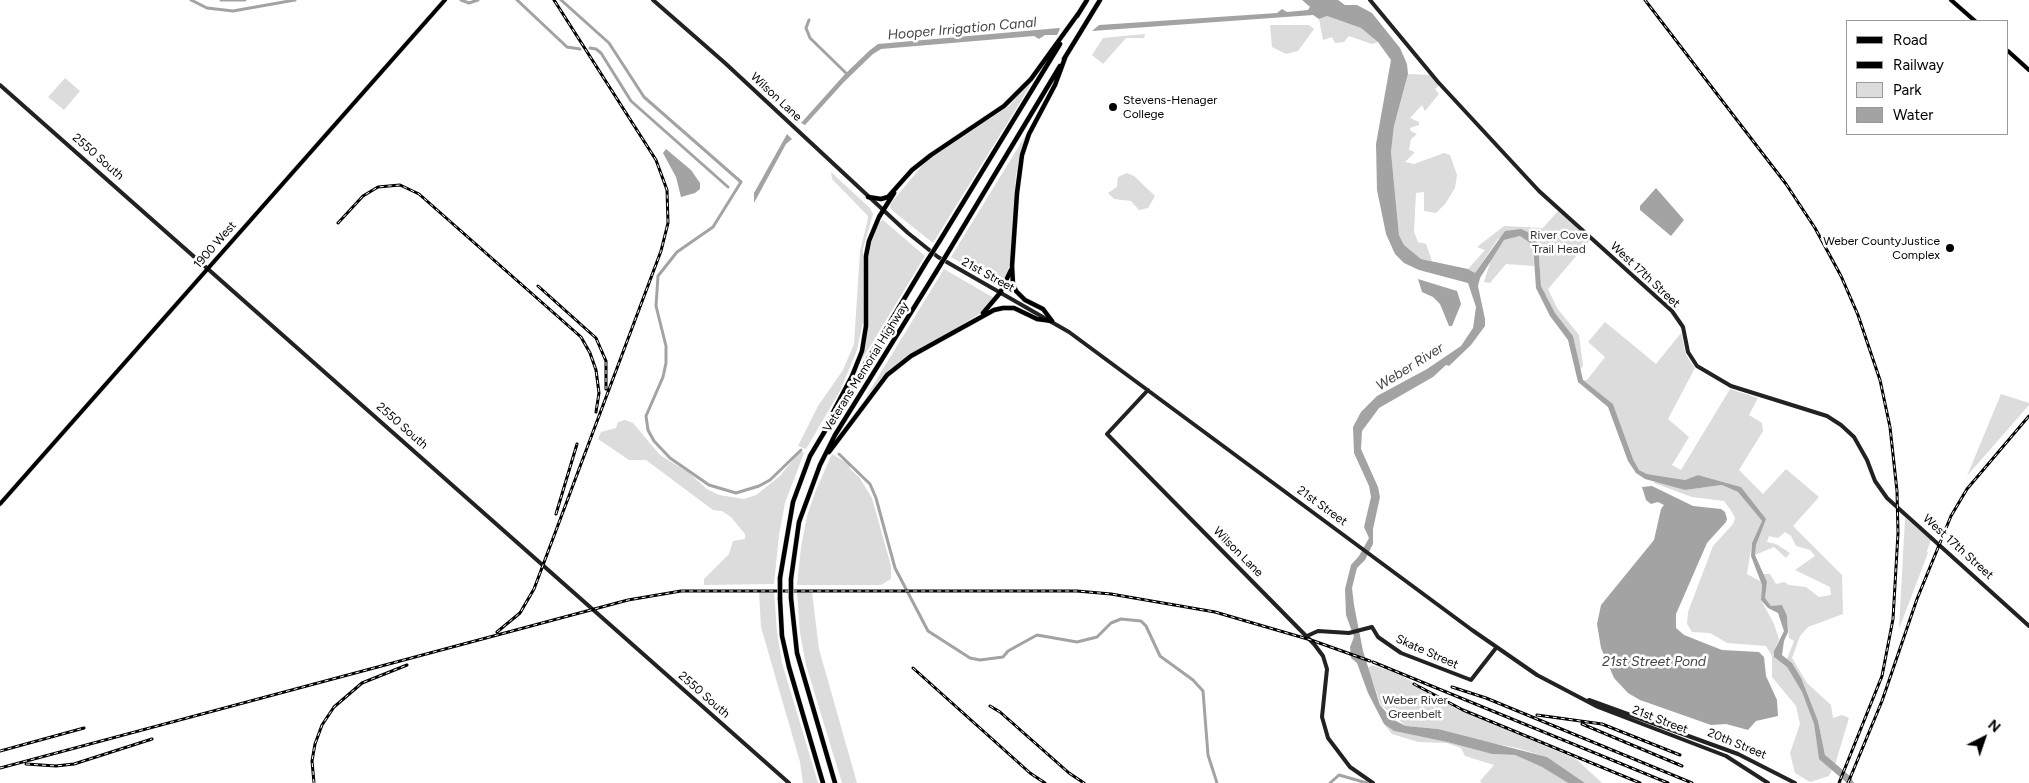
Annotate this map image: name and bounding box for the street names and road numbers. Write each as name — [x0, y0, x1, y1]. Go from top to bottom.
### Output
street label: Wilson Lane — [747, 70, 805, 124]
street label: 2550 South — [69, 131, 127, 183]
street label: 1900 West — [191, 218, 239, 272]
street label: West 17th Street — [1607, 239, 1683, 311]
street label: 21st Street — [959, 255, 1017, 295]
street label: Veterans Memorial Highway — [820, 299, 912, 435]
street label: 2550 South — [373, 400, 431, 452]
street label: 21st Street — [1294, 483, 1350, 529]
street label: West 17th Street — [1920, 512, 1996, 582]
street label: Wilson Lane — [1210, 524, 1266, 580]
street label: Skate Street — [1394, 632, 1460, 672]
street label: 2550 South — [675, 669, 733, 721]
street label: 21st Street — [1630, 703, 1690, 737]
street label: 20th Street — [1705, 726, 1769, 762]

